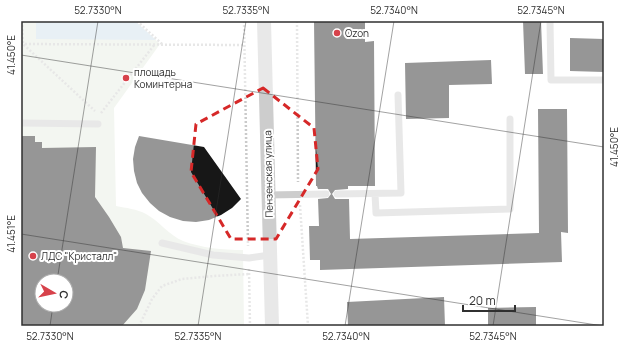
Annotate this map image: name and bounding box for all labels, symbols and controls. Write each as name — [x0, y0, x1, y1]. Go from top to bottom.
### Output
text: 52.7330°N — [74, 3, 122, 17]
text: 52.7335°N — [223, 3, 270, 17]
text: 52.7340°N — [370, 3, 418, 17]
text: 52.7345°N — [517, 3, 565, 17]
place label: Ozon — [345, 26, 369, 40]
marker: Ozon — [332, 28, 342, 38]
text: 41.450°E — [4, 35, 18, 75]
place label: площадь Коминтерна — [134, 65, 192, 91]
marker: площадь Коминтерна — [121, 73, 131, 83]
text: 41.450°E — [607, 127, 621, 167]
street label: Пензенская улица — [260, 130, 276, 218]
text: 41.451°E — [4, 215, 18, 253]
place label: ЛДС "Кристалл" — [41, 249, 117, 263]
marker: ЛДС "Кристалл" — [28, 251, 38, 261]
north arrow — [34, 273, 74, 313]
scale bar — [463, 287, 515, 313]
text: С — [56, 289, 72, 300]
text: 20 m — [469, 292, 496, 309]
text: 52.7330°N — [26, 329, 74, 343]
text: 52.7335°N — [175, 329, 222, 343]
text: 52.7340°N — [322, 329, 370, 343]
text: 52.7345°N — [469, 329, 517, 343]

